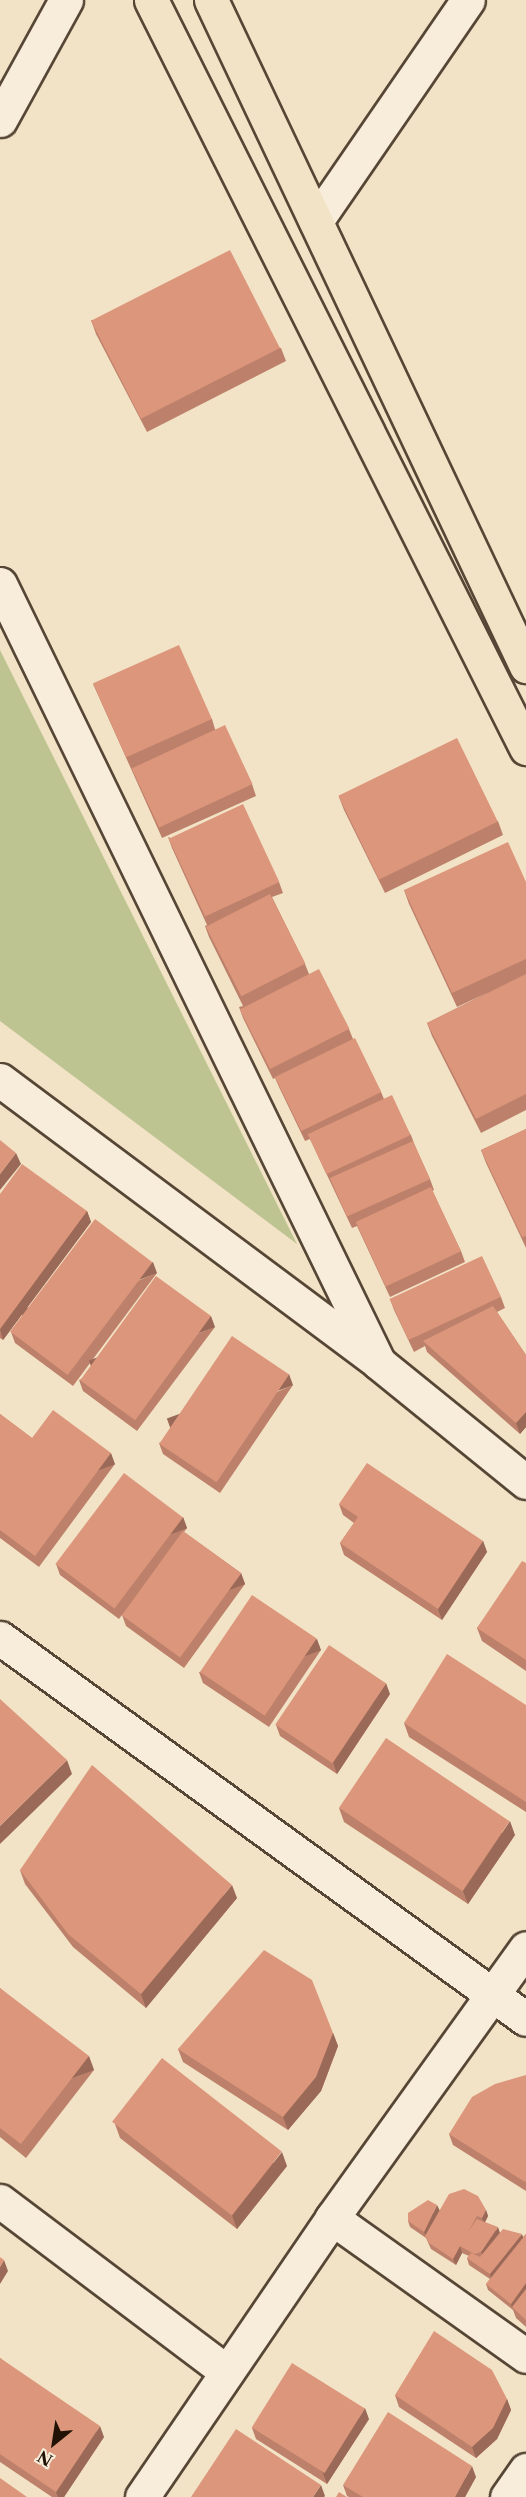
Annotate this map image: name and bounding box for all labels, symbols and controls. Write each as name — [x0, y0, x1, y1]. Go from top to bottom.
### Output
north arrow — [24, 2413, 84, 2473]
text: N — [34, 2446, 56, 2471]

